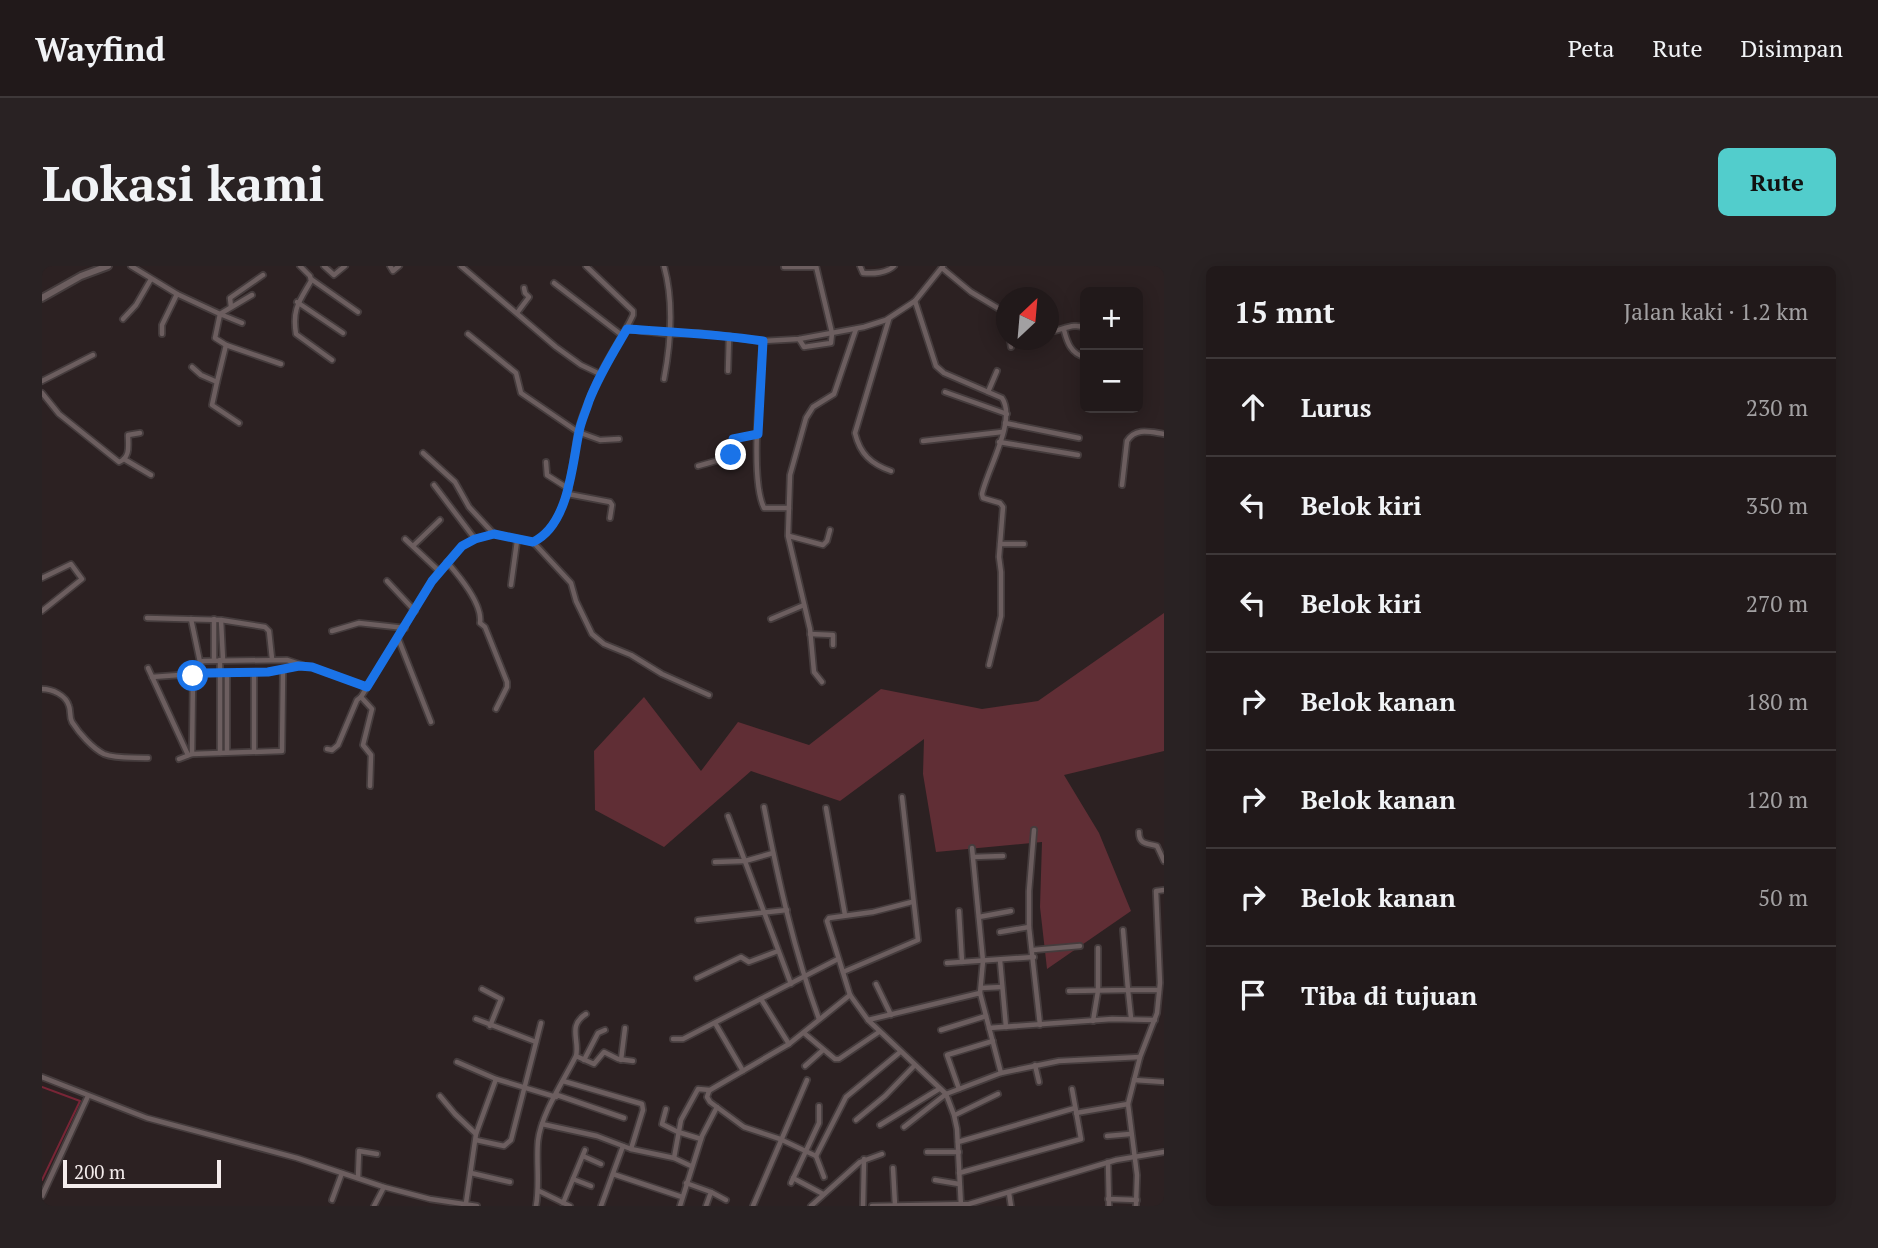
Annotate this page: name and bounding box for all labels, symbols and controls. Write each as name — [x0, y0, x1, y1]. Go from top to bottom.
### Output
text: Wayfind — [35, 27, 165, 70]
text: Peta — [1568, 32, 1614, 64]
text: Rute — [1652, 32, 1702, 64]
text: Disimpan — [1740, 32, 1843, 64]
button: Rute — [1718, 148, 1836, 216]
text: Lokasi kami — [42, 150, 325, 215]
north arrow — [996, 287, 1059, 350]
map controls — [1080, 287, 1143, 413]
button: + — [1080, 287, 1143, 350]
text: 15 mnt — [1234, 292, 1335, 332]
text: Jalan kaki · 1.2 km — [1624, 296, 1808, 327]
button: − — [1080, 350, 1143, 413]
icon: ahead — [1234, 388, 1272, 426]
text: Lurus — [1301, 390, 1371, 424]
text: 230 m — [1746, 392, 1808, 423]
route end — [715, 439, 746, 470]
icon: left — [1234, 486, 1272, 524]
text: Belok kiri — [1301, 488, 1422, 522]
text: 350 m — [1746, 490, 1808, 521]
icon: left — [1234, 584, 1272, 622]
text: Belok kiri — [1301, 586, 1422, 620]
text: 270 m — [1746, 588, 1808, 619]
route start — [177, 660, 208, 691]
icon: right — [1234, 682, 1272, 720]
text: Belok kanan — [1301, 684, 1456, 718]
text: 180 m — [1746, 686, 1808, 717]
icon: right — [1234, 780, 1272, 818]
text: Belok kanan — [1301, 782, 1456, 816]
text: 120 m — [1746, 784, 1808, 815]
icon: right — [1234, 878, 1272, 916]
text: Belok kanan — [1301, 880, 1456, 914]
text: 50 m — [1758, 882, 1808, 913]
icon: arrive — [1234, 976, 1272, 1014]
text: Tiba di tujuan — [1301, 978, 1477, 1012]
scale bar — [63, 1157, 220, 1189]
text: 200 m — [74, 1159, 125, 1184]

